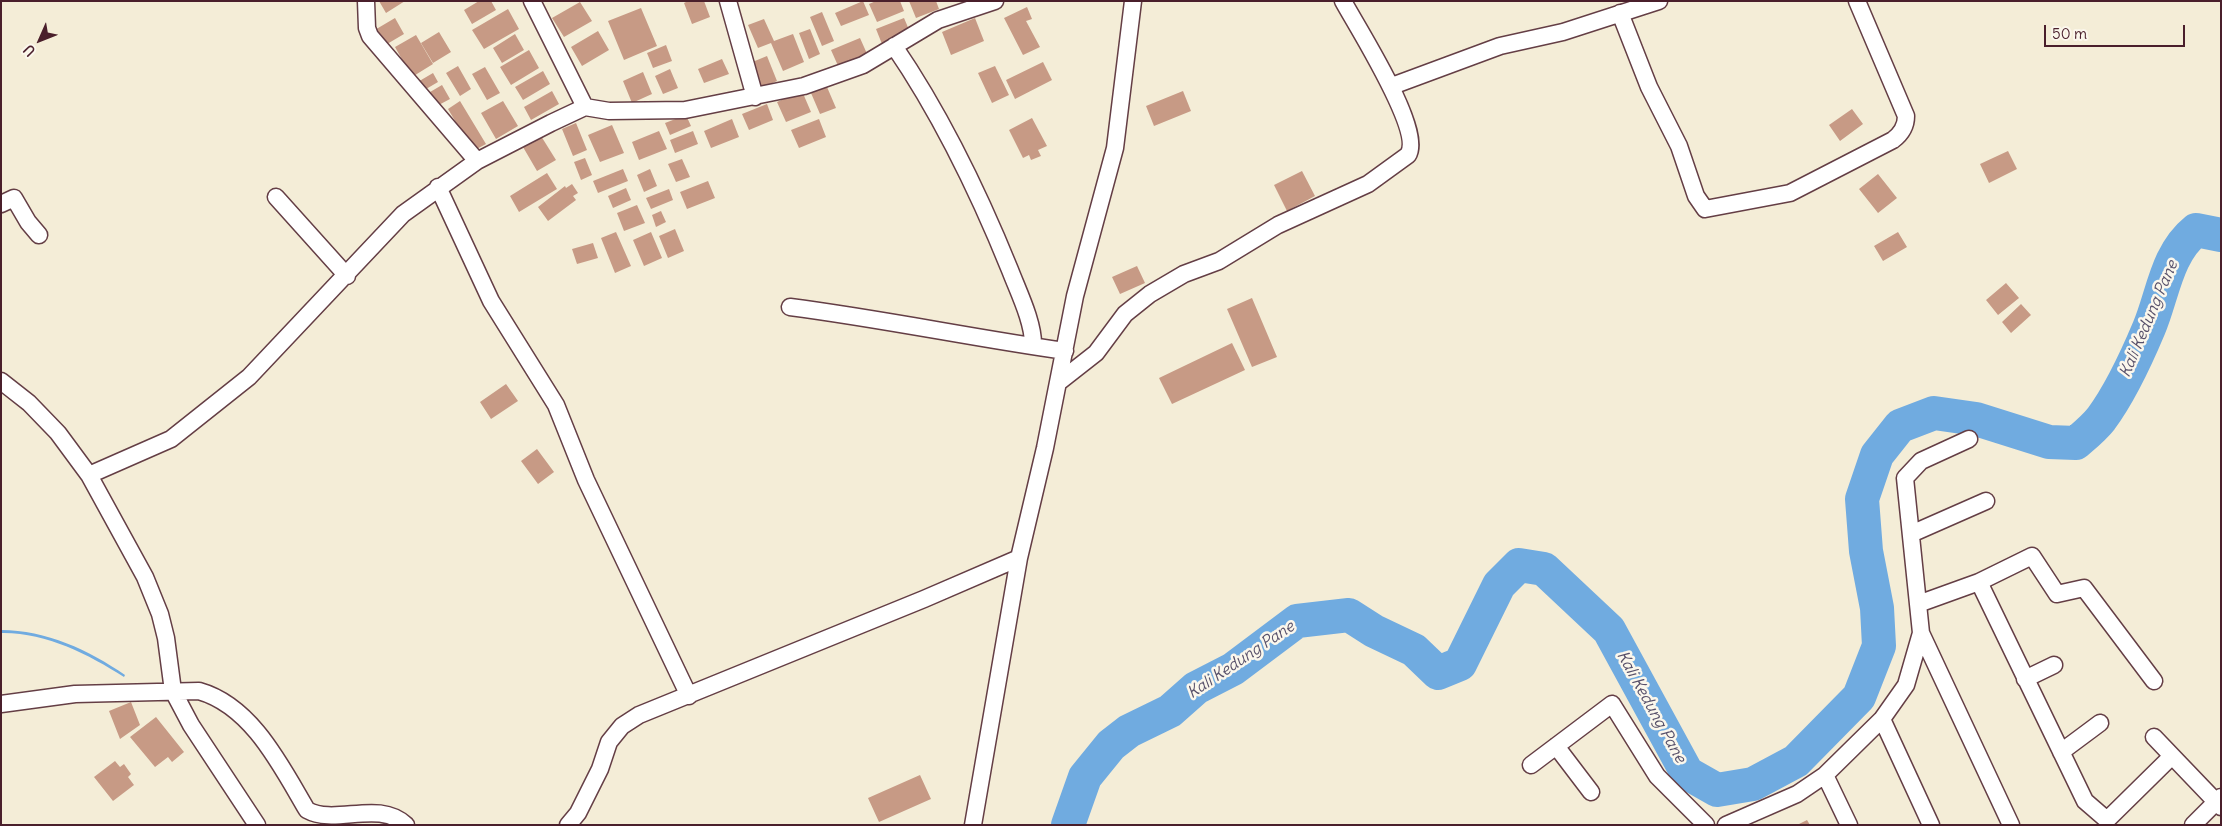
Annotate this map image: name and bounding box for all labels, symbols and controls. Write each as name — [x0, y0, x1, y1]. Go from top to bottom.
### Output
north arrow — [15, 15, 65, 65]
scale bar — [2047, 15, 2188, 47]
text: 50 m — [2052, 24, 2087, 43]
text: U — [19, 41, 39, 60]
water label: Kali Kedung Pane — [2116, 258, 2182, 380]
water label: Kali Kedung Pane — [1184, 617, 1298, 703]
water label: Kali Kedung Pane — [1612, 648, 1690, 766]

